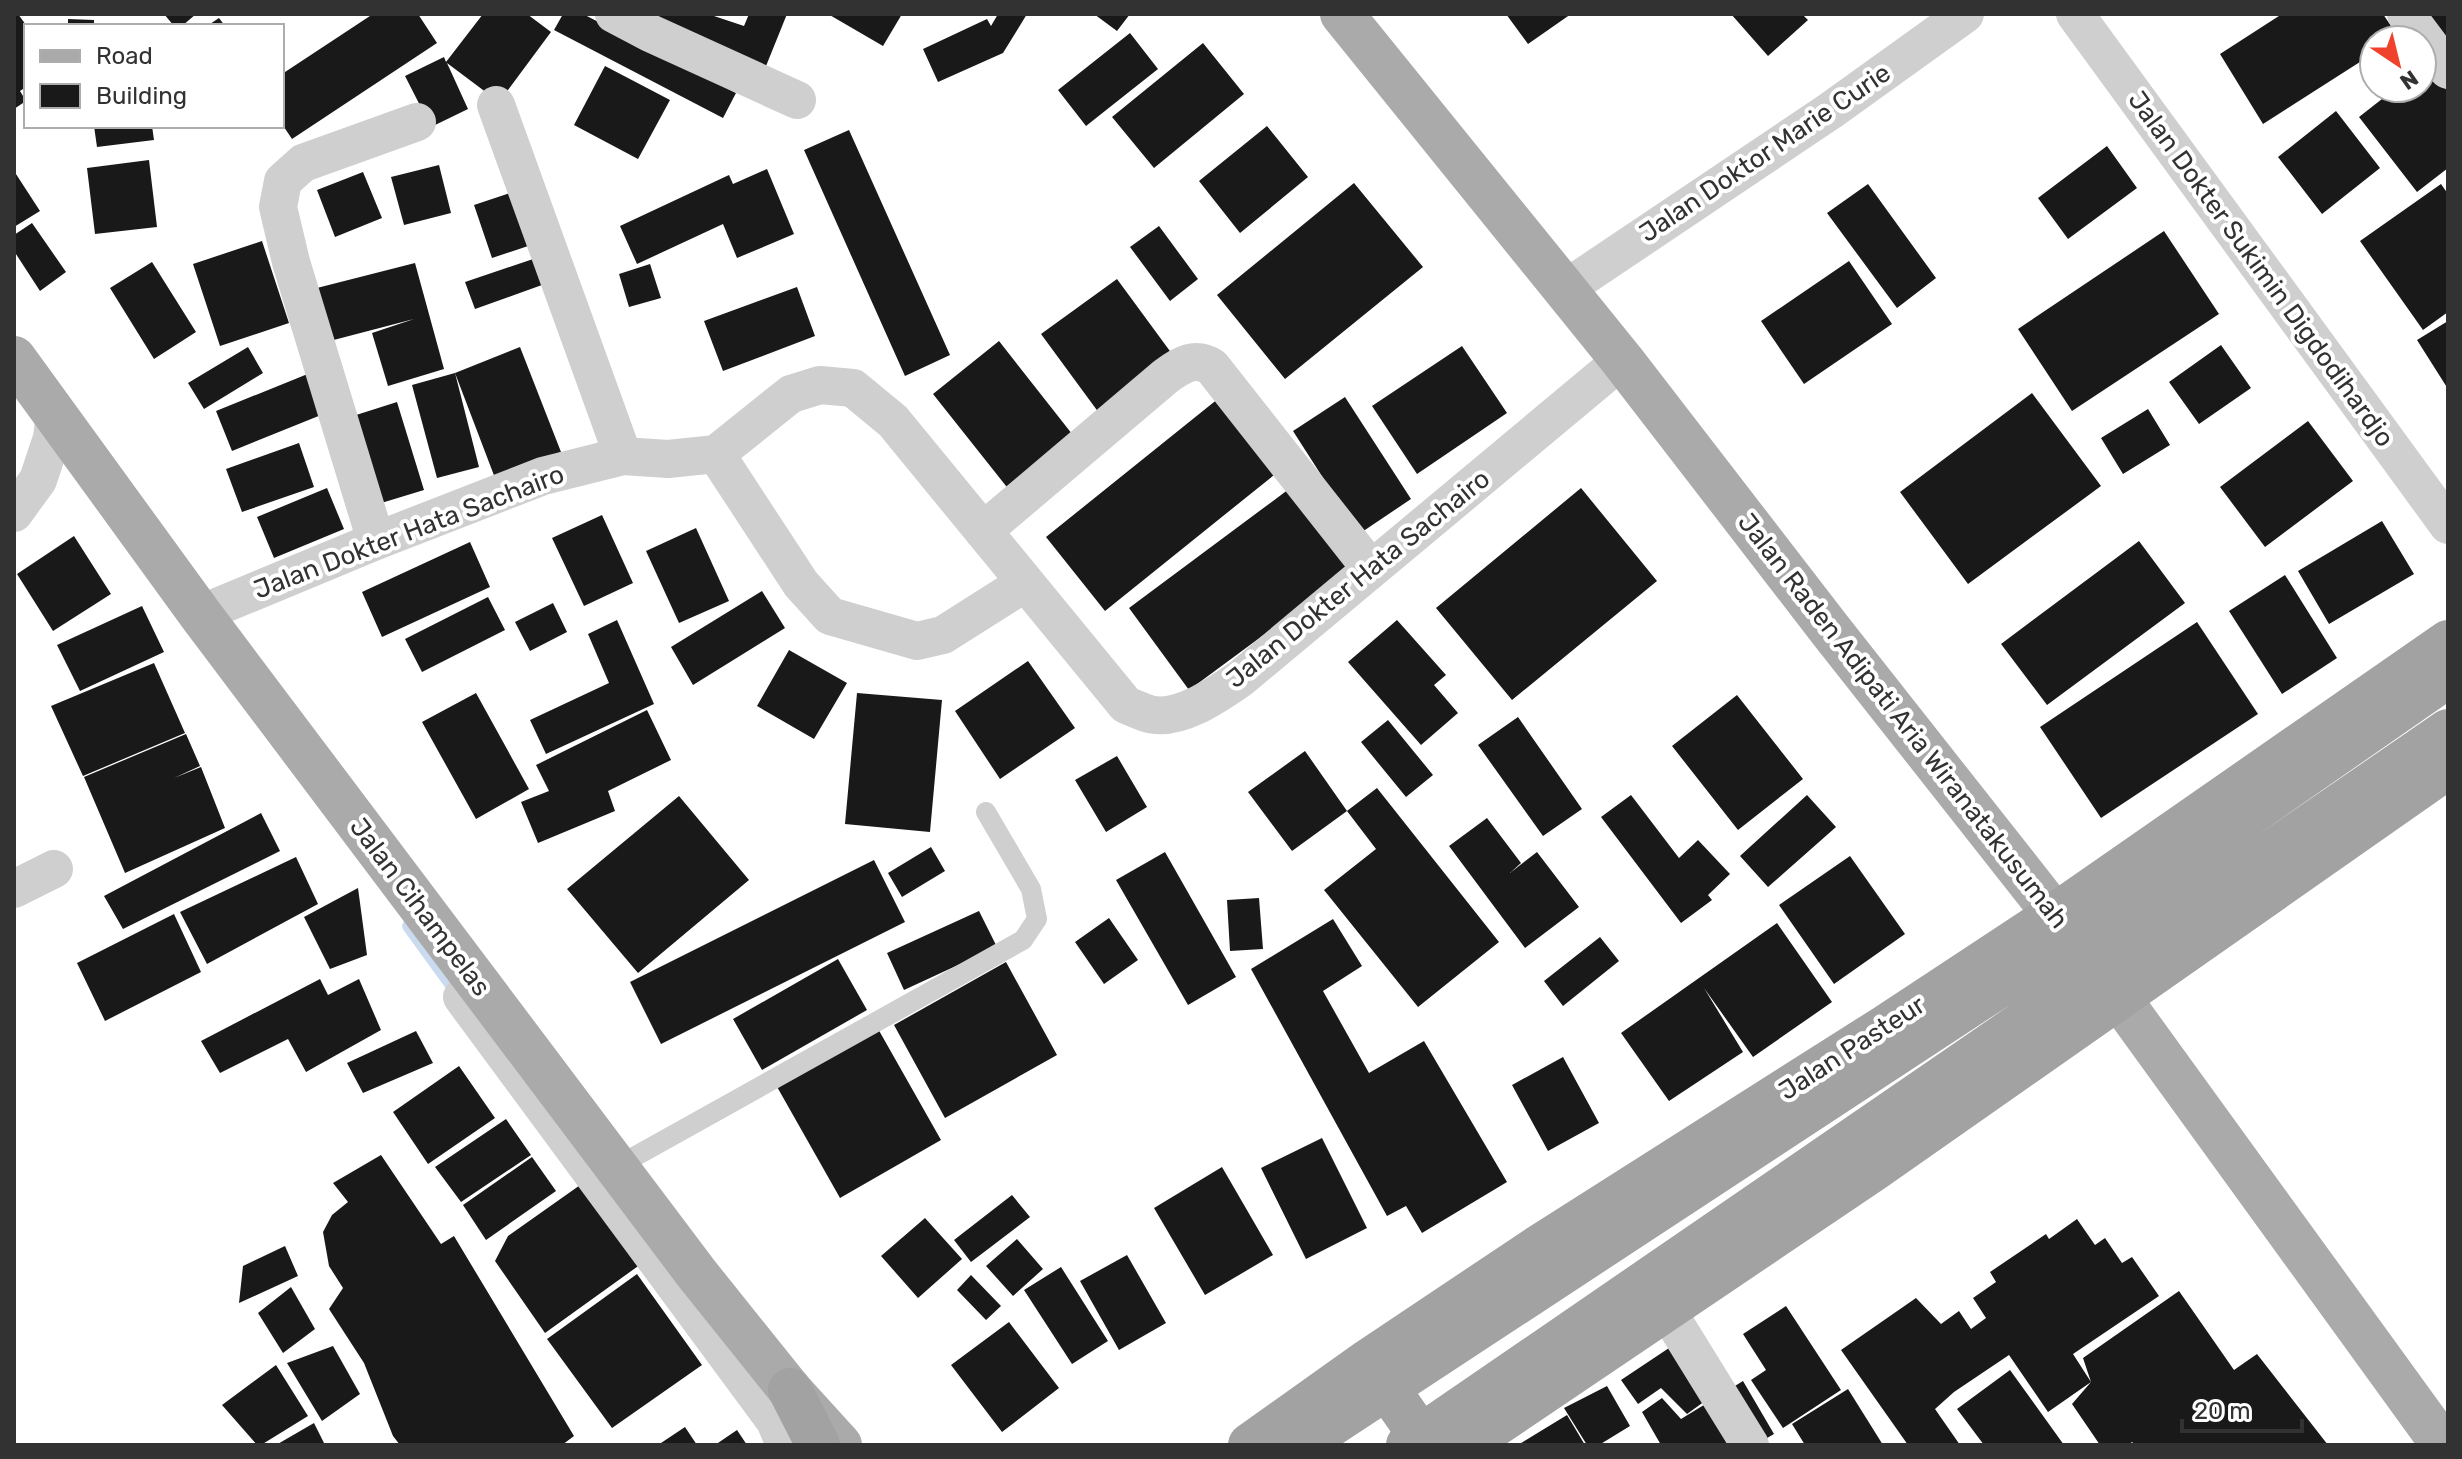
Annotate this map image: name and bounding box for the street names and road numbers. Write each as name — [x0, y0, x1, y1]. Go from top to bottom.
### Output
street label: Jalan Doktor Marie Curie — [1633, 57, 1897, 249]
street label: Jalan Dokter Sukimin Digdodihardjo — [2122, 85, 2400, 453]
street label: Jalan Dokter Hata Sachairo — [250, 458, 568, 606]
street label: Jalan Dokter Hata Sachairo — [1220, 463, 1496, 695]
street label: Jalan Raden Adipati Aria Wiranatakusumah — [1731, 507, 2075, 935]
street label: Jalan Cihampelas — [343, 812, 497, 1002]
street label: Jalan Pasteur — [1773, 989, 1931, 1107]

